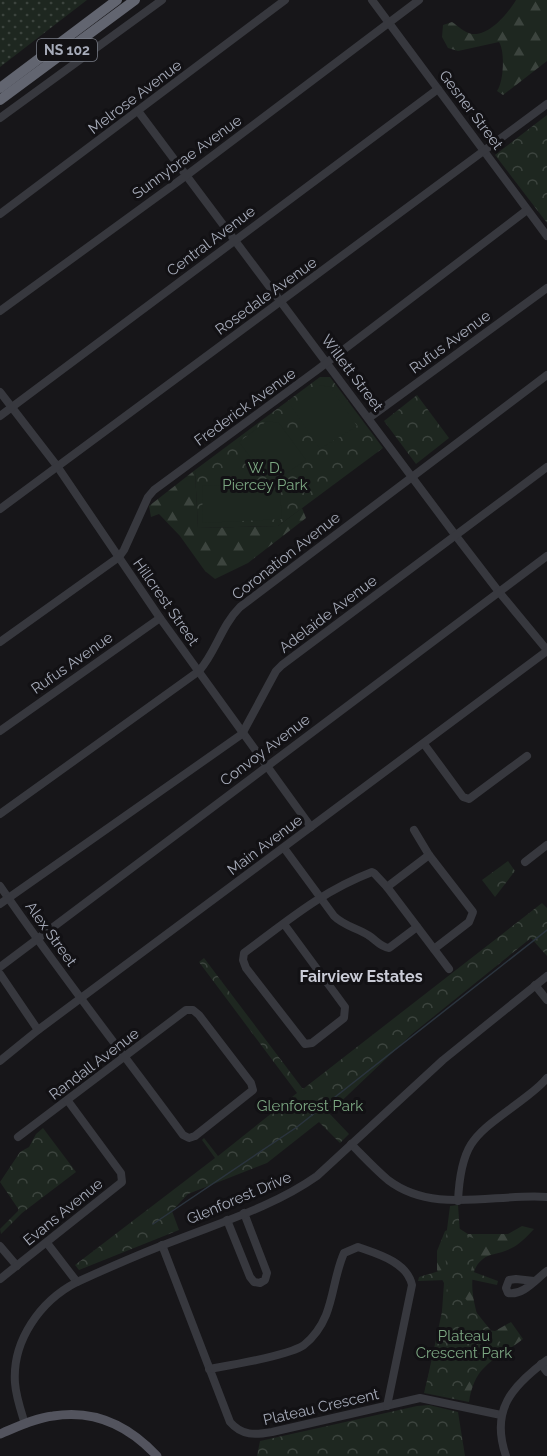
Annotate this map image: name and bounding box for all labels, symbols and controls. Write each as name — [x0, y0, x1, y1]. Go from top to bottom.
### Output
road number: NS 102 — [37, 39, 97, 61]
street label: Melrose Avenue — [85, 56, 185, 138]
street label: Gesner Street — [435, 67, 507, 153]
street label: Sunnybrae Avenue — [129, 111, 245, 203]
street label: Central Avenue — [163, 202, 259, 280]
street label: Rosedale Avenue — [212, 253, 320, 339]
street label: Rufus Avenue — [406, 306, 494, 377]
street label: Willett Street — [317, 331, 387, 415]
street label: Frederick Avenue — [191, 364, 299, 450]
park label: W. D. Piercey Park — [222, 459, 308, 494]
street label: Coronation Avenue — [228, 508, 344, 604]
street label: Hillcrest Street — [129, 555, 203, 649]
street label: Adelaide Avenue — [276, 571, 381, 657]
street label: Rufus Avenue — [28, 628, 117, 698]
street label: Convoy Avenue — [217, 710, 314, 790]
street label: Main Avenue — [224, 811, 306, 879]
street label: Alex Street — [21, 898, 81, 970]
district label: Fairview Estates — [299, 967, 423, 986]
street label: Randall Avenue — [46, 1024, 143, 1104]
park label: Glenforest Park — [257, 1097, 363, 1115]
street label: Glenforest Drive — [184, 1168, 294, 1228]
street label: Evans Avenue — [20, 1174, 106, 1249]
park label: Plateau Crescent Park — [416, 1327, 512, 1362]
street label: Plateau Crescent — [261, 1385, 381, 1429]

